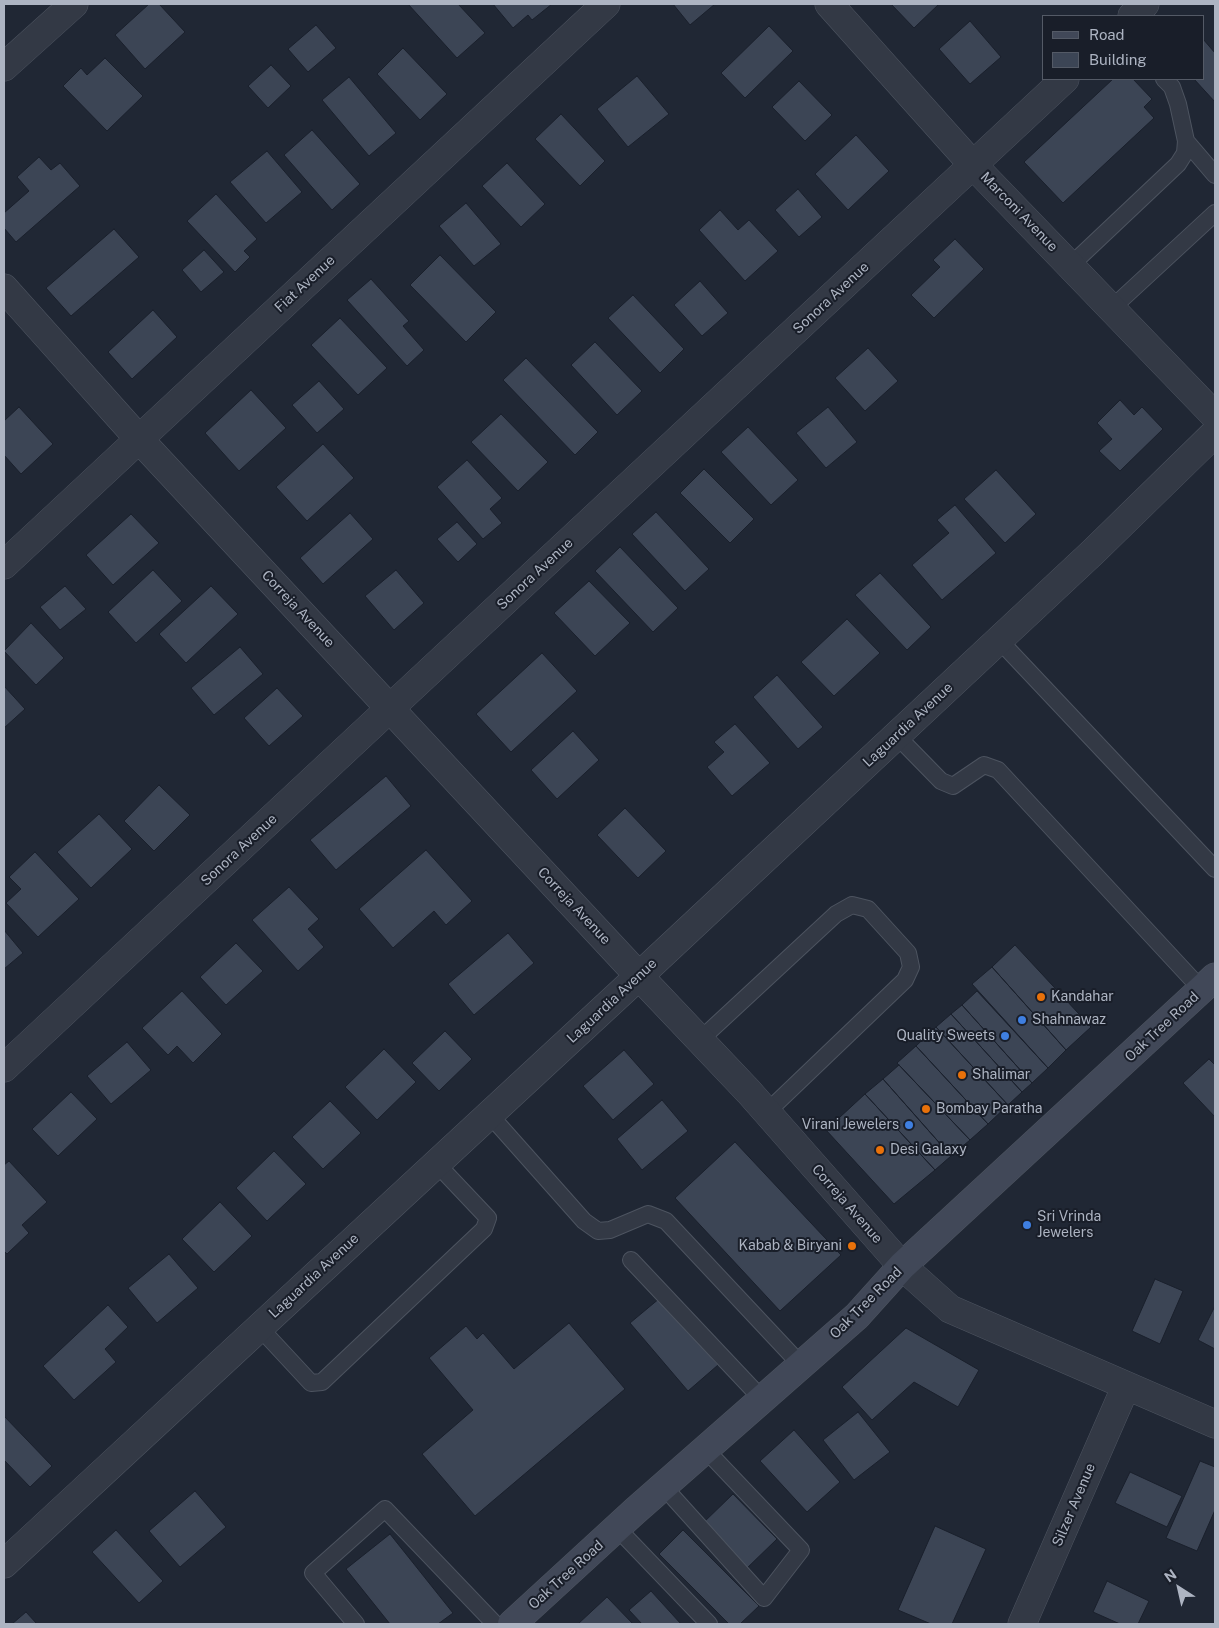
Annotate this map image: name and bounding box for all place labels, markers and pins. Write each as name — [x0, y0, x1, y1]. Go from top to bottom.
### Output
place label: Kandahar — [1051, 989, 1114, 1005]
marker: Kandahar — [1035, 991, 1047, 1003]
place label: Shahnawaz — [1032, 1012, 1106, 1028]
marker: Shahnawaz — [1016, 1014, 1028, 1026]
place label: Quality Sweets — [896, 1028, 995, 1044]
marker: Quality Sweets — [999, 1030, 1011, 1042]
place label: Shalimar — [972, 1067, 1030, 1083]
marker: Shalimar — [956, 1069, 968, 1081]
place label: Bombay Paratha — [936, 1101, 1043, 1117]
marker: Bombay Paratha — [920, 1103, 932, 1115]
place label: Virani Jewelers — [802, 1117, 899, 1133]
marker: Virani Jewelers — [903, 1119, 915, 1131]
place label: Desi Galaxy — [890, 1142, 967, 1158]
marker: Desi Galaxy — [874, 1144, 886, 1156]
place label: Sri Vrinda Jewelers — [1037, 1209, 1101, 1242]
marker: Sri Vrinda Jewelers — [1021, 1219, 1033, 1231]
place label: Kabab & Biryani — [739, 1238, 842, 1254]
marker: Kabab & Biryani — [846, 1240, 858, 1252]

